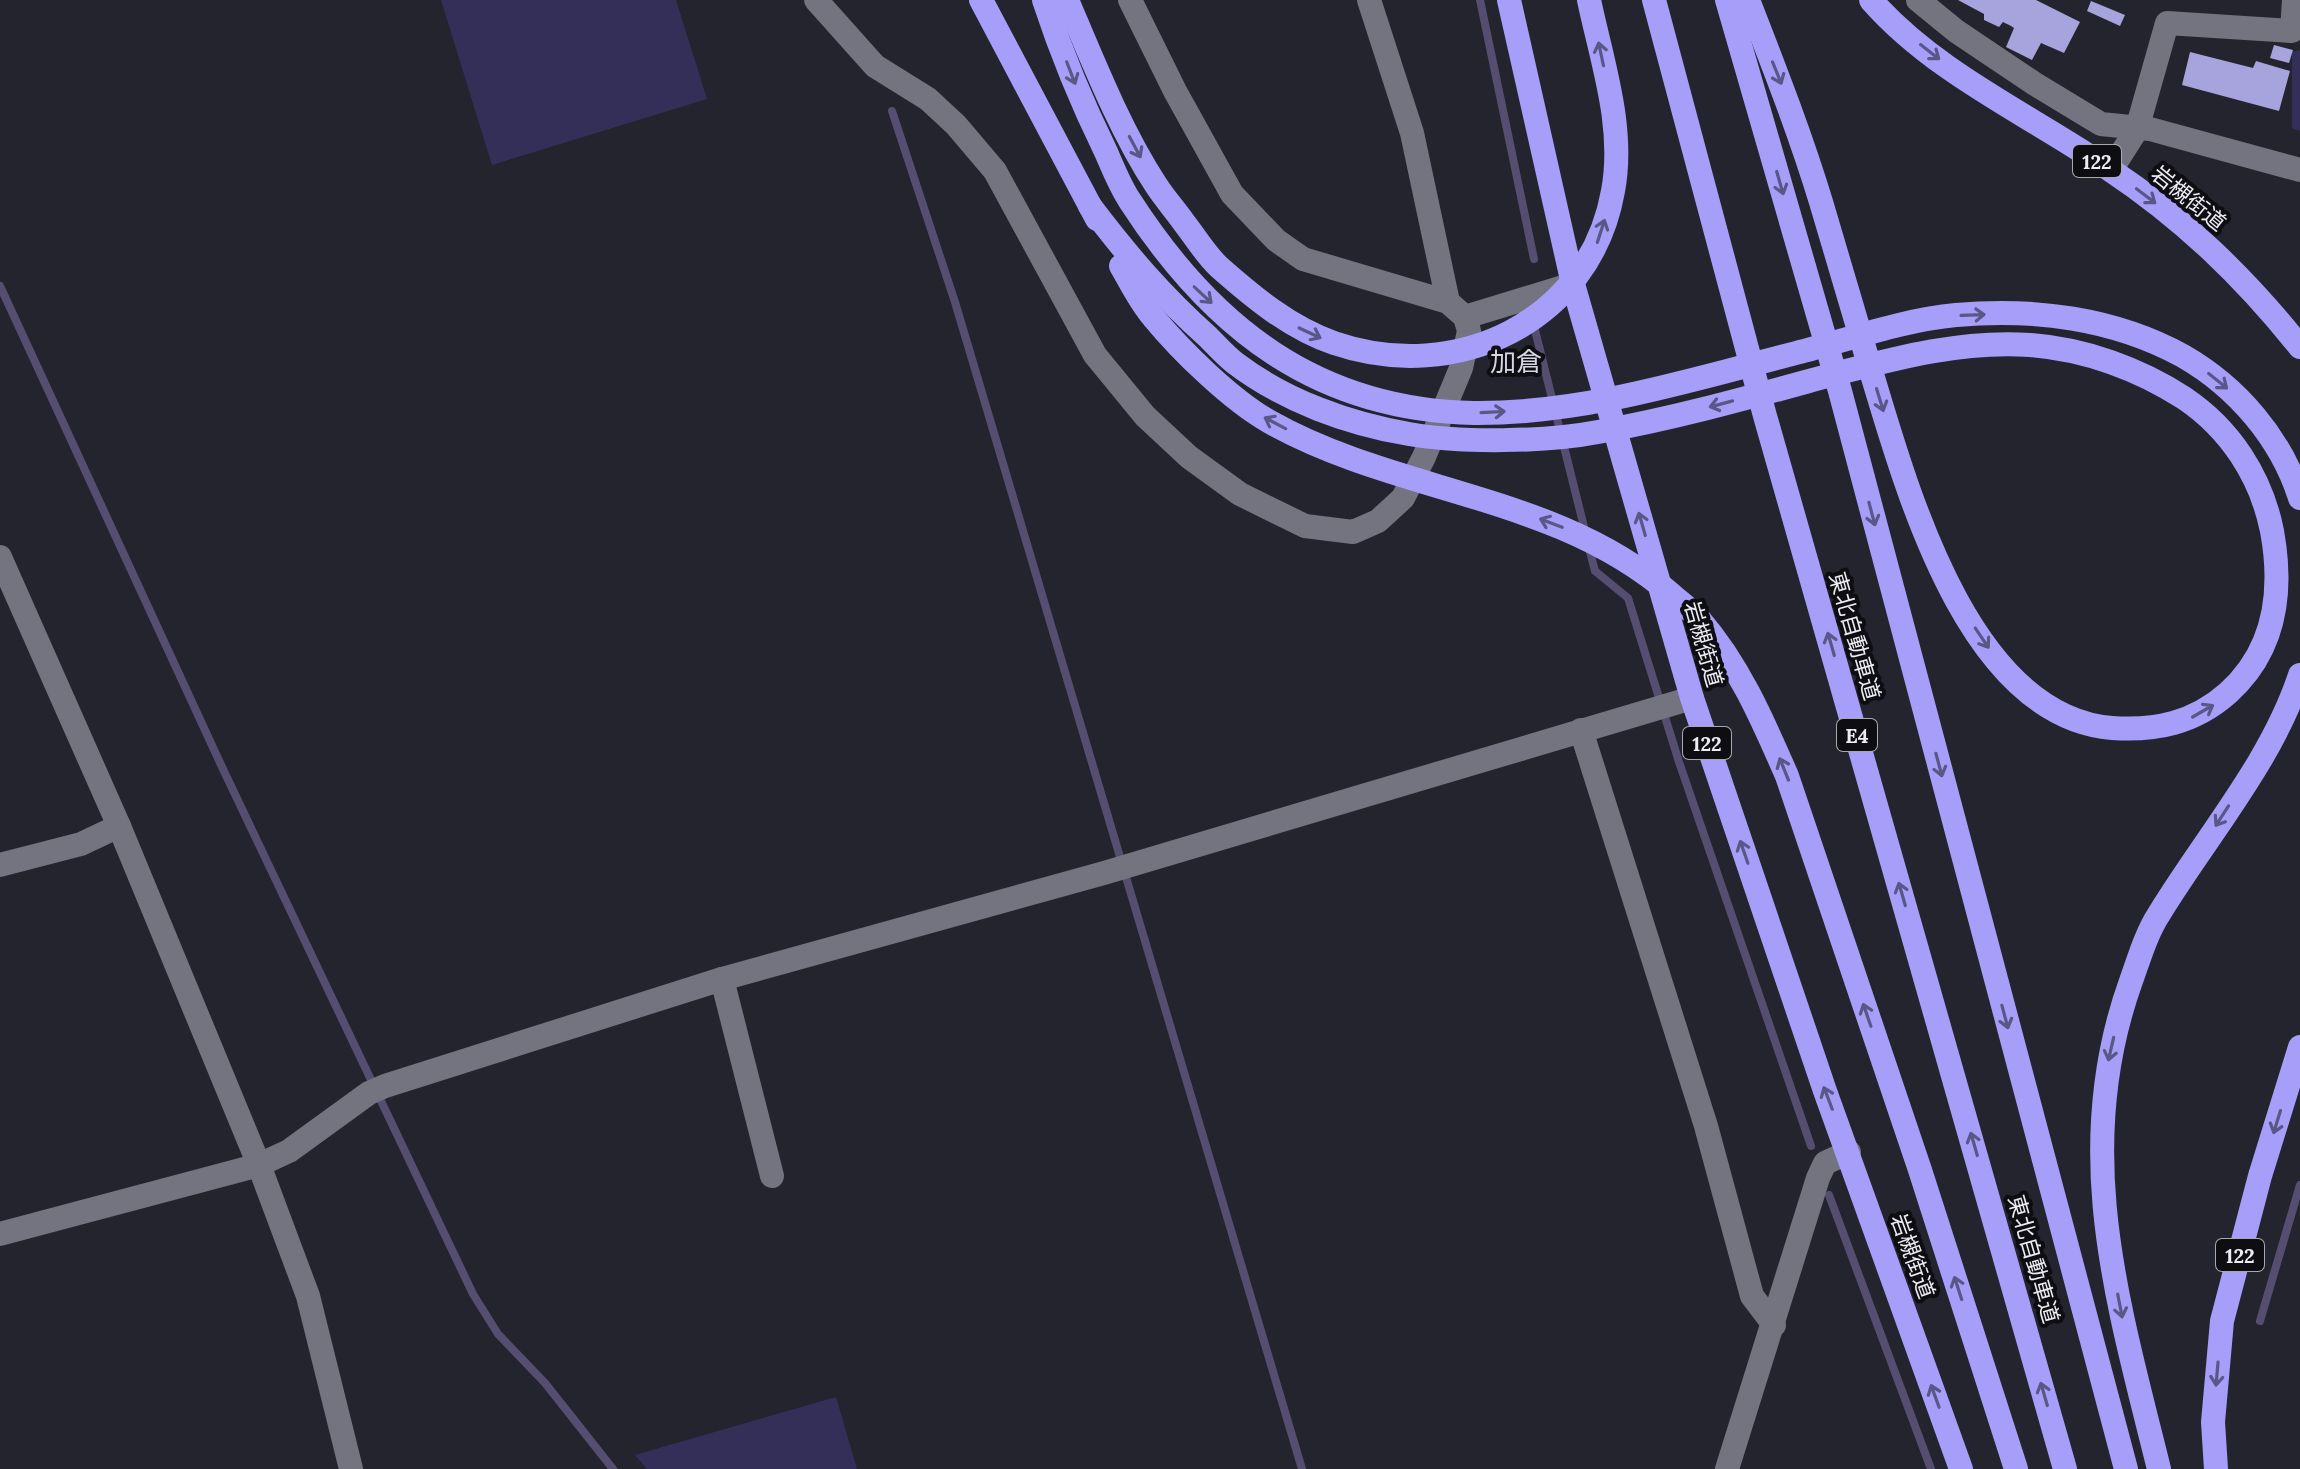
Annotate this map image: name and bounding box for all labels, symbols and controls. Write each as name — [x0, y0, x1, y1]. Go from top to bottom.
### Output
one-way arrow — [1593, 42, 1608, 68]
one-way arrow — [1919, 43, 1940, 60]
one-way arrow — [1065, 60, 1079, 85]
one-way arrow — [1771, 60, 1785, 85]
one-way arrow — [1128, 134, 1144, 158]
road number: 122 — [2073, 145, 2121, 177]
street label: 岩槻街道 — [2146, 159, 2232, 237]
one-way arrow — [1773, 169, 1788, 195]
one-way arrow — [2134, 188, 2156, 205]
one-way arrow — [1595, 219, 1610, 244]
one-way arrow — [1193, 285, 1213, 304]
one-way arrow — [1959, 307, 1986, 322]
one-way arrow — [1298, 326, 1322, 341]
district label: 加倉 — [1490, 345, 1542, 378]
one-way arrow — [2207, 372, 2228, 390]
one-way arrow — [1873, 387, 1888, 413]
one-way arrow — [1708, 398, 1734, 413]
one-way arrow — [1479, 404, 1506, 419]
one-way arrow — [1263, 415, 1287, 431]
one-way arrow — [1866, 500, 1881, 526]
one-way arrow — [1634, 511, 1649, 537]
one-way arrow — [1539, 515, 1564, 529]
street label: 東北自動車道 — [1823, 569, 1887, 703]
street label: 岩槻街道 — [1678, 598, 1730, 690]
one-way arrow — [1973, 627, 1990, 649]
one-way arrow — [1823, 631, 1838, 657]
one-way arrow — [2191, 702, 2214, 718]
road number: E4 — [1837, 719, 1877, 751]
road number: 122 — [1683, 727, 1731, 759]
one-way arrow — [1932, 752, 1947, 778]
one-way arrow — [1775, 757, 1790, 781]
one-way arrow — [2214, 804, 2230, 827]
one-way arrow — [1736, 840, 1751, 865]
one-way arrow — [1894, 881, 1909, 907]
one-way arrow — [1859, 1002, 1874, 1027]
one-way arrow — [1998, 1003, 2013, 1029]
one-way arrow — [2103, 1035, 2118, 1061]
one-way arrow — [1820, 1086, 1834, 1111]
one-way arrow — [2269, 1108, 2284, 1134]
one-way arrow — [1966, 1131, 1981, 1157]
street label: 東北自動車道 — [2002, 1192, 2066, 1326]
street label: 岩槻街道 — [1885, 1210, 1941, 1302]
road number: 122 — [2216, 1239, 2264, 1271]
one-way arrow — [1949, 1276, 1964, 1301]
one-way arrow — [2113, 1293, 2128, 1319]
one-way arrow — [2210, 1360, 2225, 1387]
one-way arrow — [2036, 1381, 2051, 1407]
one-way arrow — [1927, 1384, 1941, 1408]

